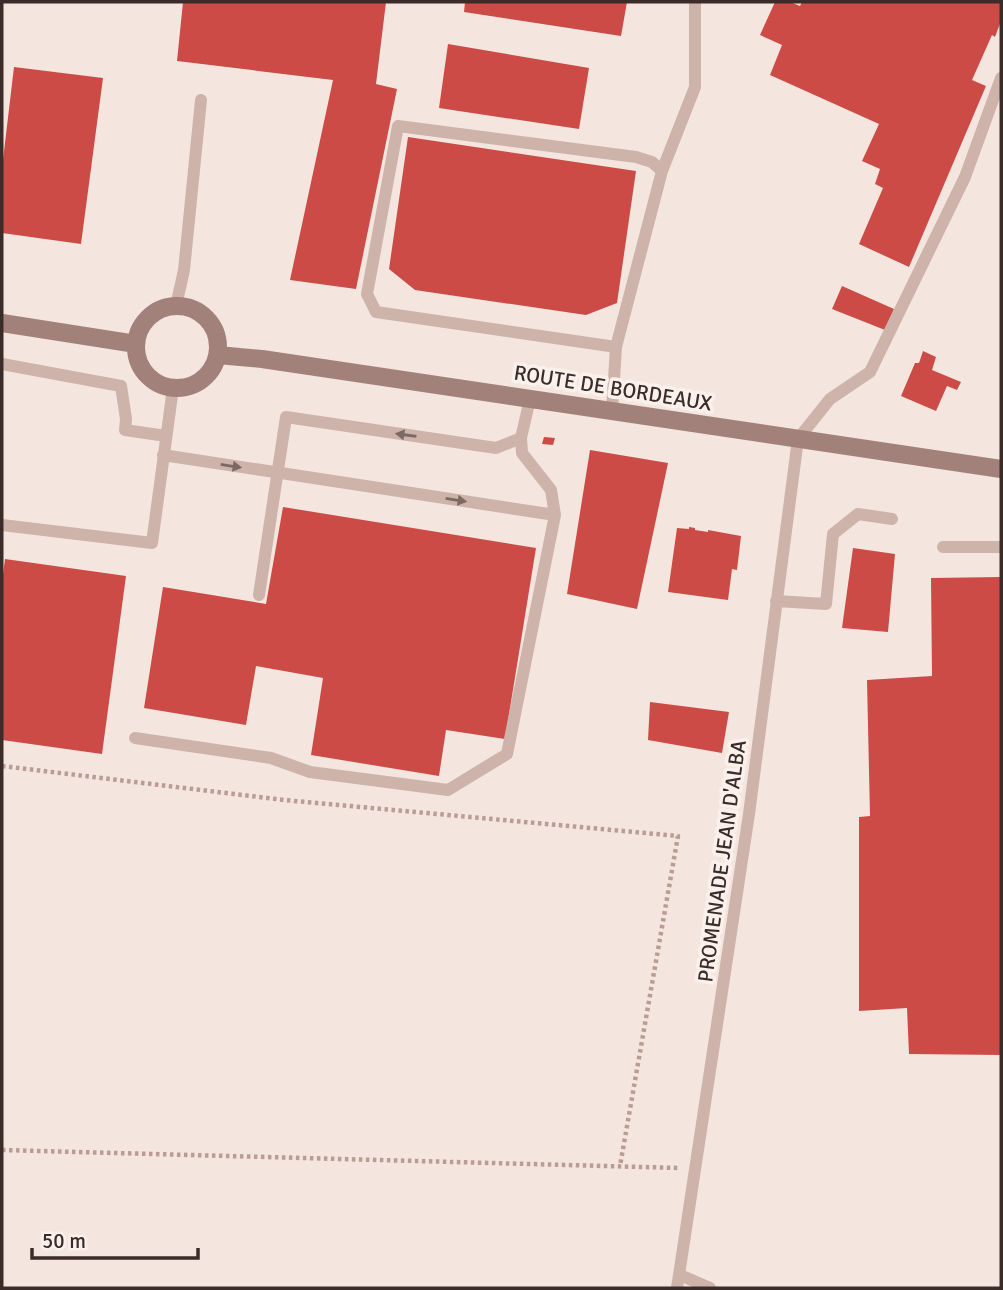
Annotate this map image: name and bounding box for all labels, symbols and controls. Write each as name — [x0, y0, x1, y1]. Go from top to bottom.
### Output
street label: ROUTE DE BORDEAUX — [512, 360, 714, 416]
one-way arrow — [395, 429, 417, 440]
one-way arrow — [220, 460, 242, 471]
one-way arrow — [445, 495, 467, 506]
street label: PROMENADE JEAN D'ALBA — [692, 738, 752, 984]
scale bar — [32, 1216, 198, 1260]
text: 50 m — [42, 1228, 86, 1254]

